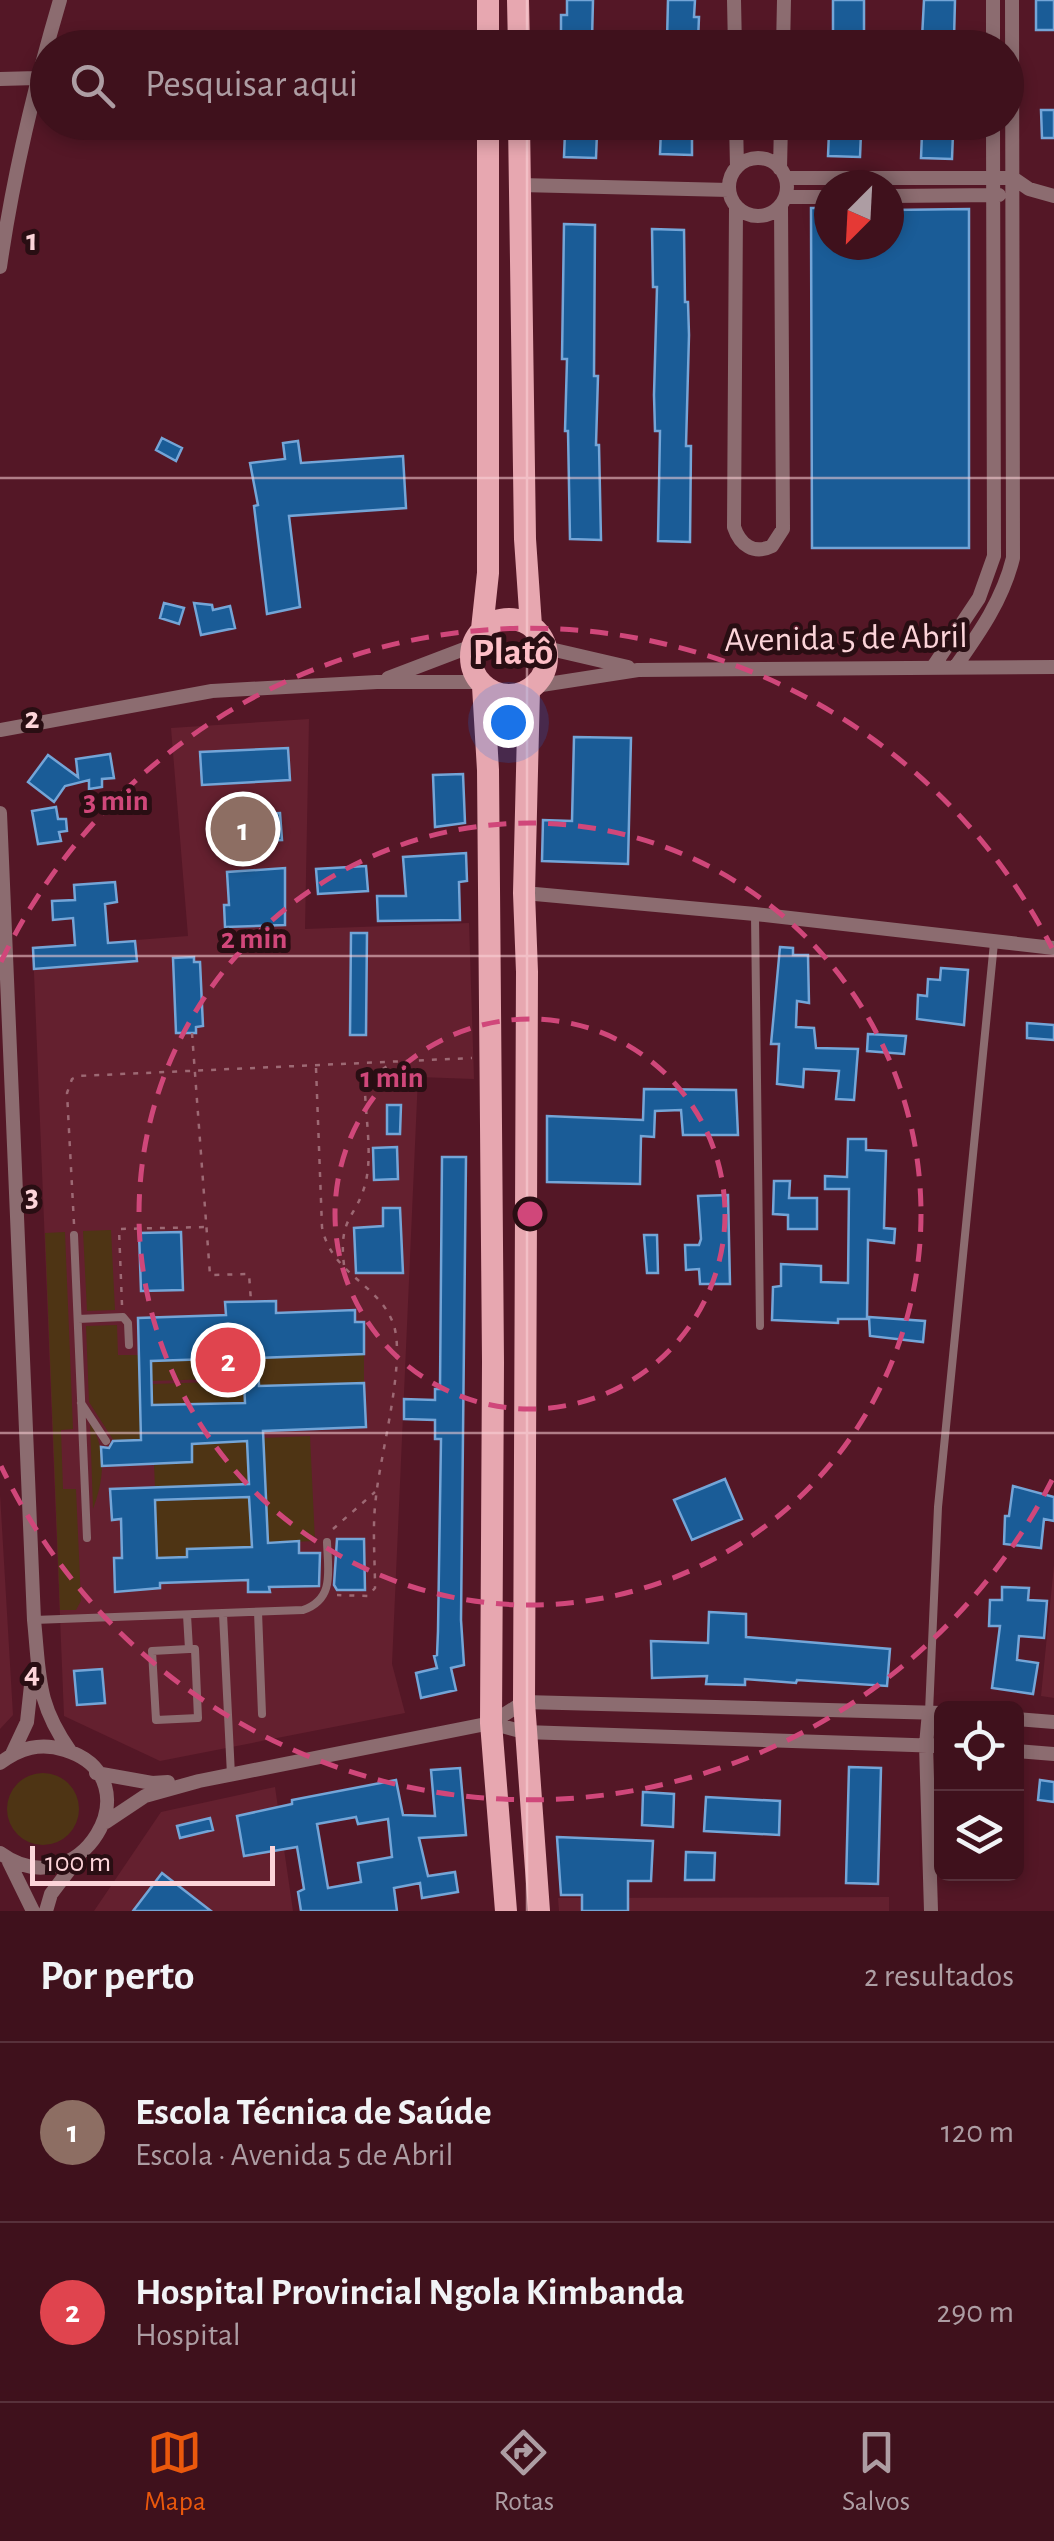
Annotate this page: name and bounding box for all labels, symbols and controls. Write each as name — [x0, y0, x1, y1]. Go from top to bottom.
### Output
search box — [30, 30, 1024, 140]
icon: search — [65, 58, 120, 113]
text: Pesquisar aqui — [145, 66, 358, 104]
north arrow — [814, 170, 904, 260]
text: 1 — [26, 224, 38, 256]
street label: Avenida 5 de Abril — [724, 619, 968, 658]
district label: Platô — [473, 634, 553, 672]
your location — [483, 697, 534, 748]
text: 2 — [24, 702, 40, 734]
text: 3 min — [83, 786, 149, 816]
pin: 1 — [210, 792, 276, 866]
text: 2 min — [221, 924, 287, 954]
text: 1 min — [360, 1063, 424, 1093]
text: 3 — [25, 1180, 39, 1212]
centre of rings — [512, 1196, 548, 1232]
pin: 2 — [196, 1322, 260, 1398]
text: 4 — [24, 1657, 40, 1689]
map controls — [934, 1701, 1024, 1881]
button: locate — [934, 1701, 1024, 1791]
button: layers — [934, 1791, 1024, 1881]
scale bar — [30, 1841, 275, 1886]
text: 100 m — [45, 1849, 111, 1877]
text: Por perto — [40, 1955, 194, 1997]
text: 2 resultados — [864, 1960, 1014, 1992]
text: Escola Técnica de Saúde — [135, 2094, 492, 2132]
text: 1 — [67, 2116, 78, 2148]
text: 120 m — [941, 2116, 1014, 2148]
text: Escola · Avenida 5 de Abril — [135, 2139, 453, 2171]
text: Hospital Provincial Ngola Kimbanda — [135, 2274, 685, 2312]
text: 2 — [65, 2296, 80, 2328]
text: 290 m — [937, 2296, 1014, 2328]
text: Hospital — [135, 2319, 241, 2351]
tab: Mapa — [144, 2425, 206, 2519]
tab: Rotas — [494, 2425, 554, 2519]
tab: Salvos — [842, 2425, 910, 2519]

